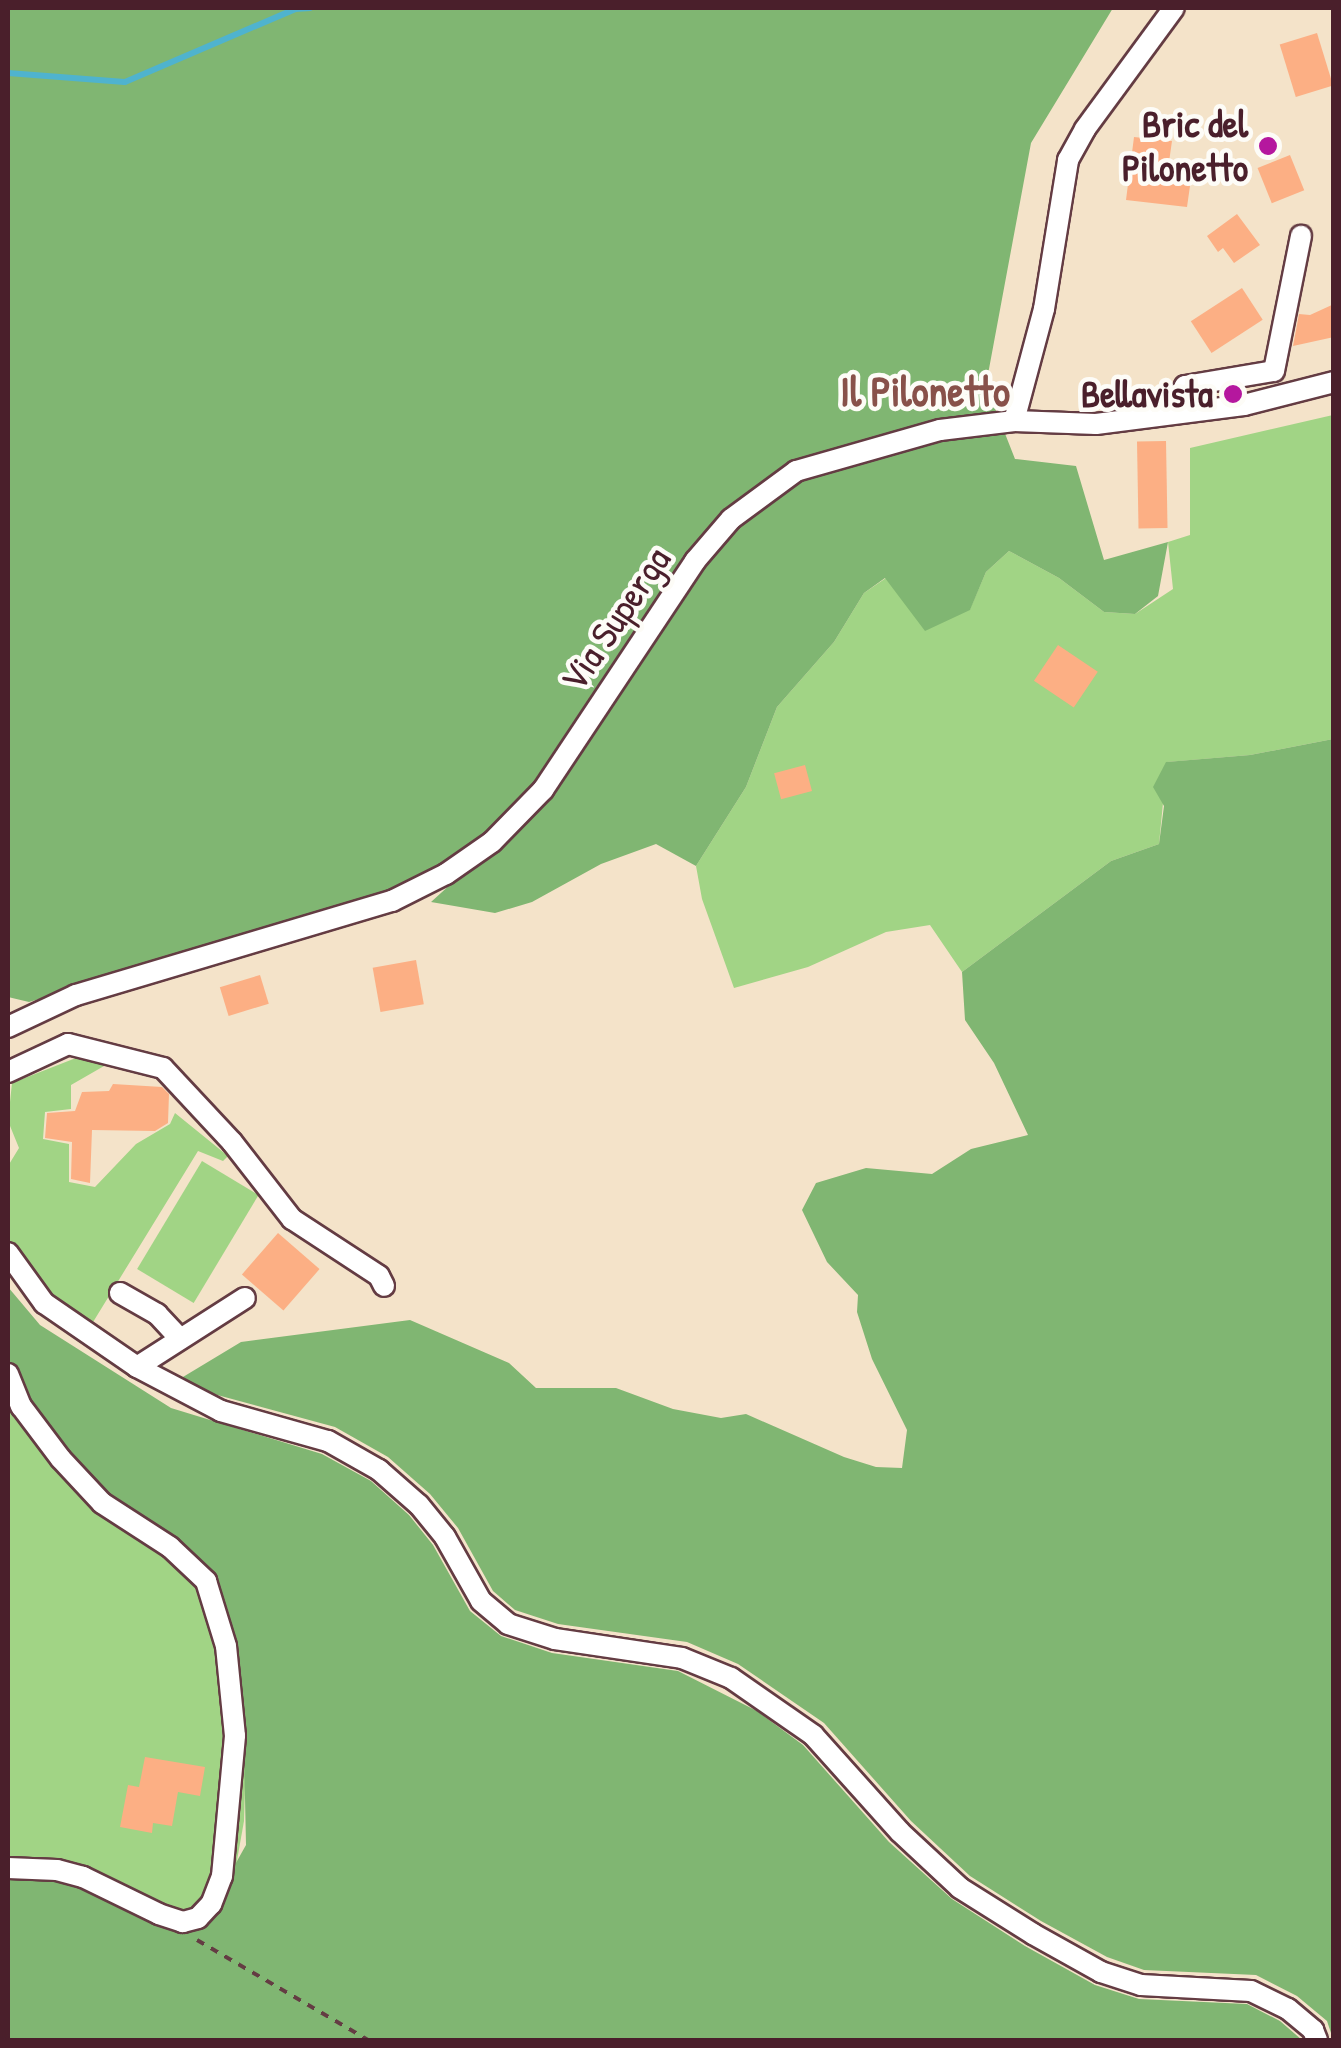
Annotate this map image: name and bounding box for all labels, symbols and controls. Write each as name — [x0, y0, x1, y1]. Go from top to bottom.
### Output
place label: Bric del Pilonetto — [1122, 101, 1248, 190]
marker: Bric del Pilonetto — [1257, 135, 1279, 157]
district label: Il Pilonetto — [840, 366, 1010, 416]
place label: Bellavista — [1081, 371, 1213, 417]
marker: Bellavista — [1222, 383, 1244, 405]
street label: Via Superga — [550, 538, 680, 700]

